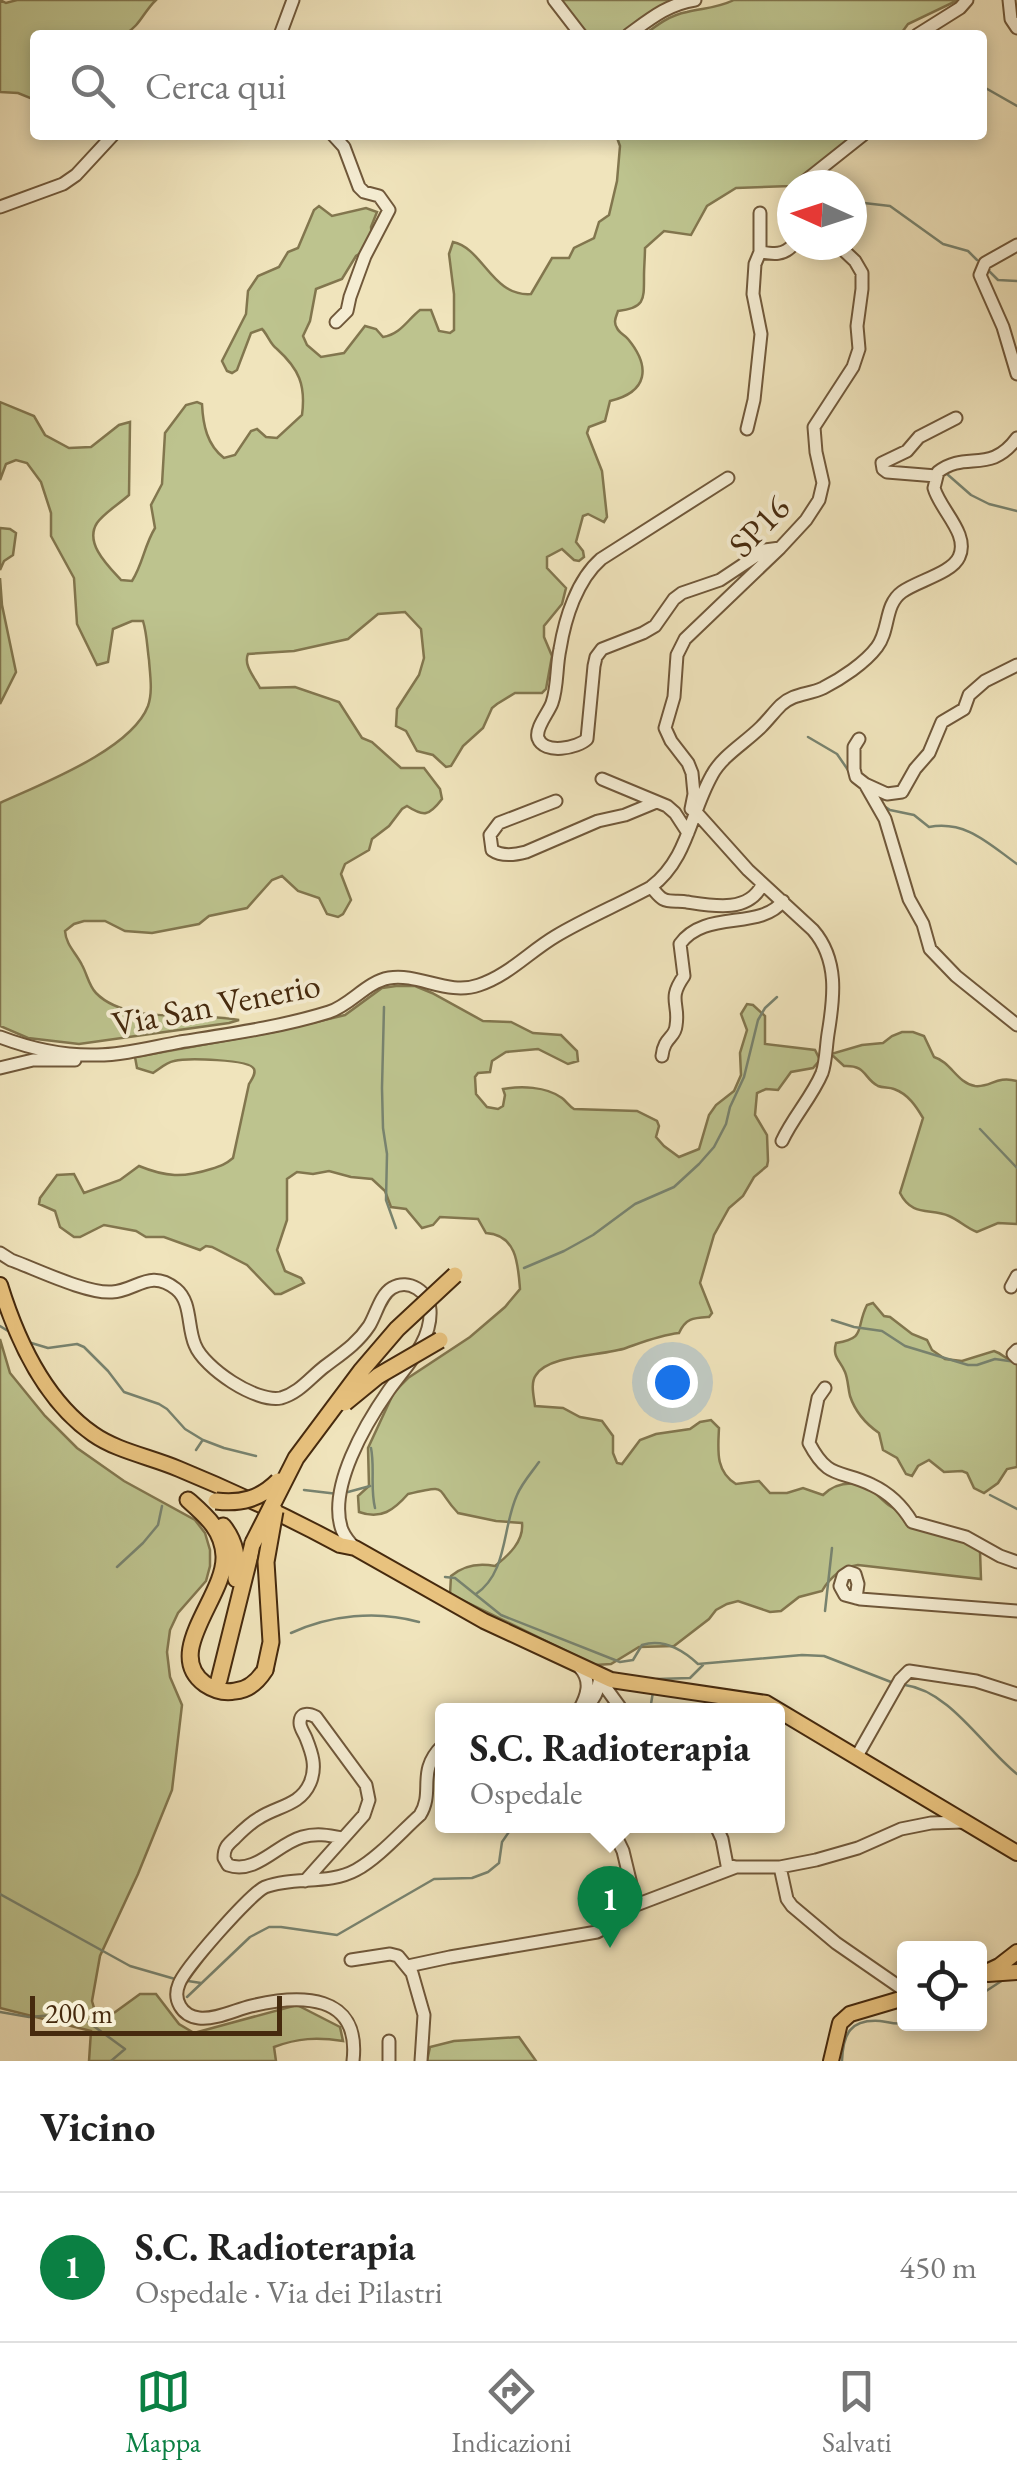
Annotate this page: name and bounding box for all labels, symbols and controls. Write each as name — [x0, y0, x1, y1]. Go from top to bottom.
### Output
search box — [30, 30, 987, 140]
icon: search — [65, 58, 120, 113]
text: Cerca qui — [145, 61, 286, 110]
north arrow — [777, 170, 867, 260]
street label: SP16 — [718, 485, 799, 566]
street label: Via San Venerio — [108, 961, 324, 1046]
your location — [647, 1357, 698, 1408]
popup — [435, 1703, 785, 1833]
text: S.C. Radioterapia — [470, 1723, 750, 1772]
text: Ospedale — [470, 1772, 582, 1814]
pin: 1 — [578, 1866, 642, 1948]
map controls — [897, 1941, 987, 2031]
button: locate — [897, 1941, 987, 2031]
scale bar — [30, 1991, 282, 2036]
text: 200 m — [45, 1995, 113, 2031]
text: Vicino — [40, 2099, 155, 2154]
text: S.C. Radioterapia — [135, 2222, 415, 2271]
text: 1 — [64, 2246, 81, 2288]
text: 450 m — [900, 2246, 977, 2288]
text: Ospedale · Via dei Pilastri — [135, 2271, 443, 2313]
tab: Mappa — [125, 2364, 201, 2460]
tab: Indicazioni — [452, 2364, 571, 2460]
tab: Salvati — [822, 2364, 892, 2460]

